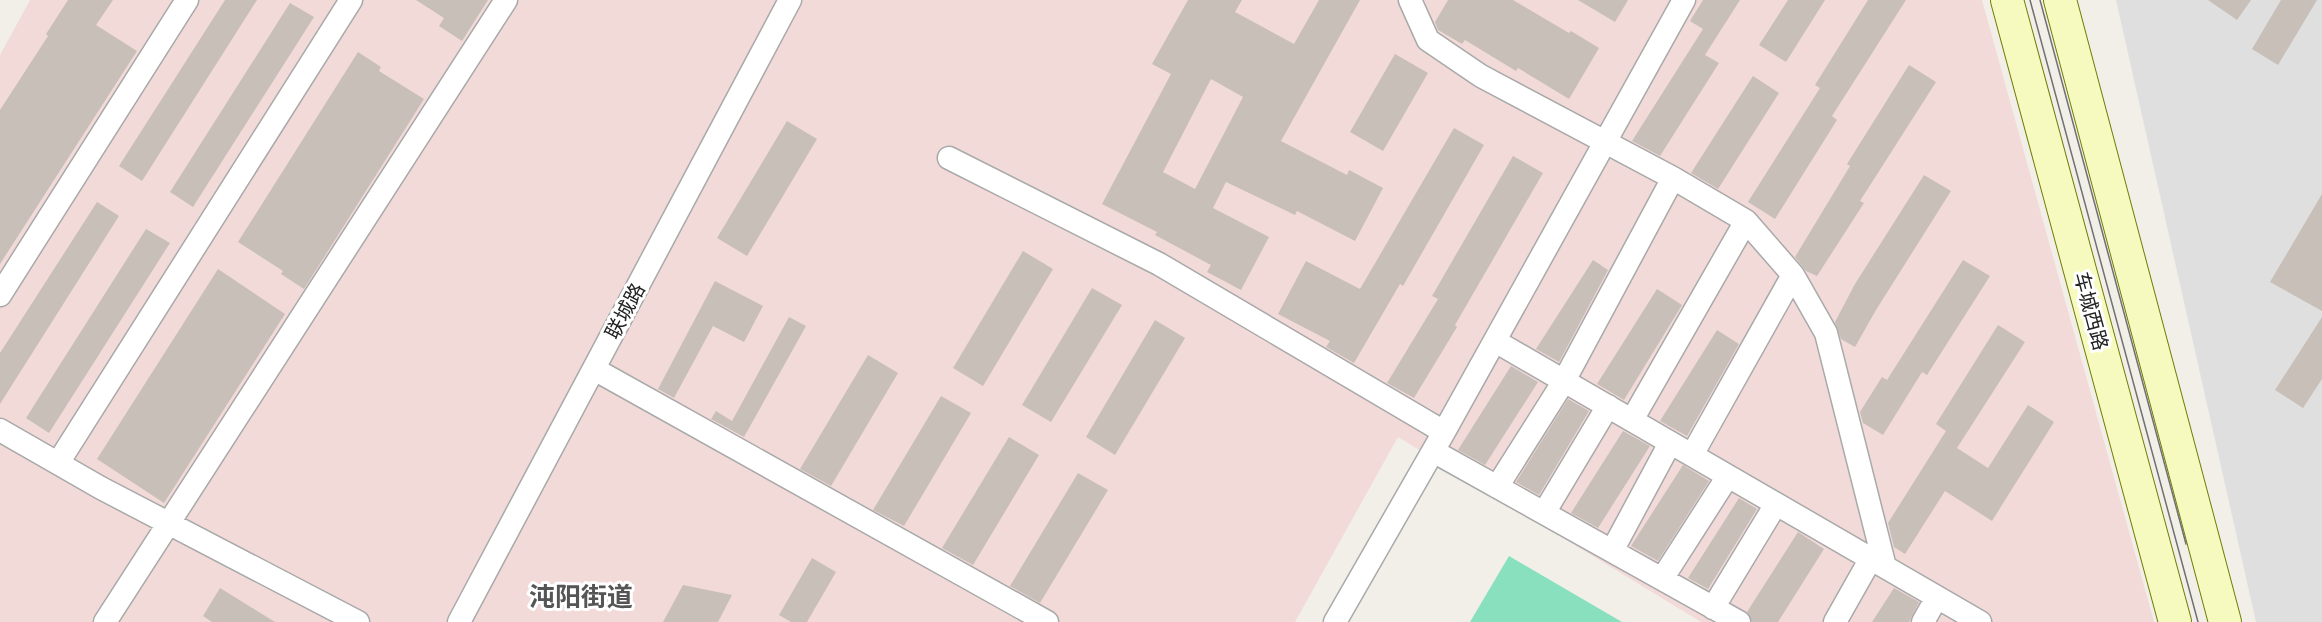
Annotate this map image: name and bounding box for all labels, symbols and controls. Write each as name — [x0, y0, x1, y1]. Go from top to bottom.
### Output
street label: 车城西路 — [2068, 269, 2115, 353]
street label: 联城路 — [599, 278, 651, 344]
district label: 沌阳街道 — [529, 578, 633, 614]

